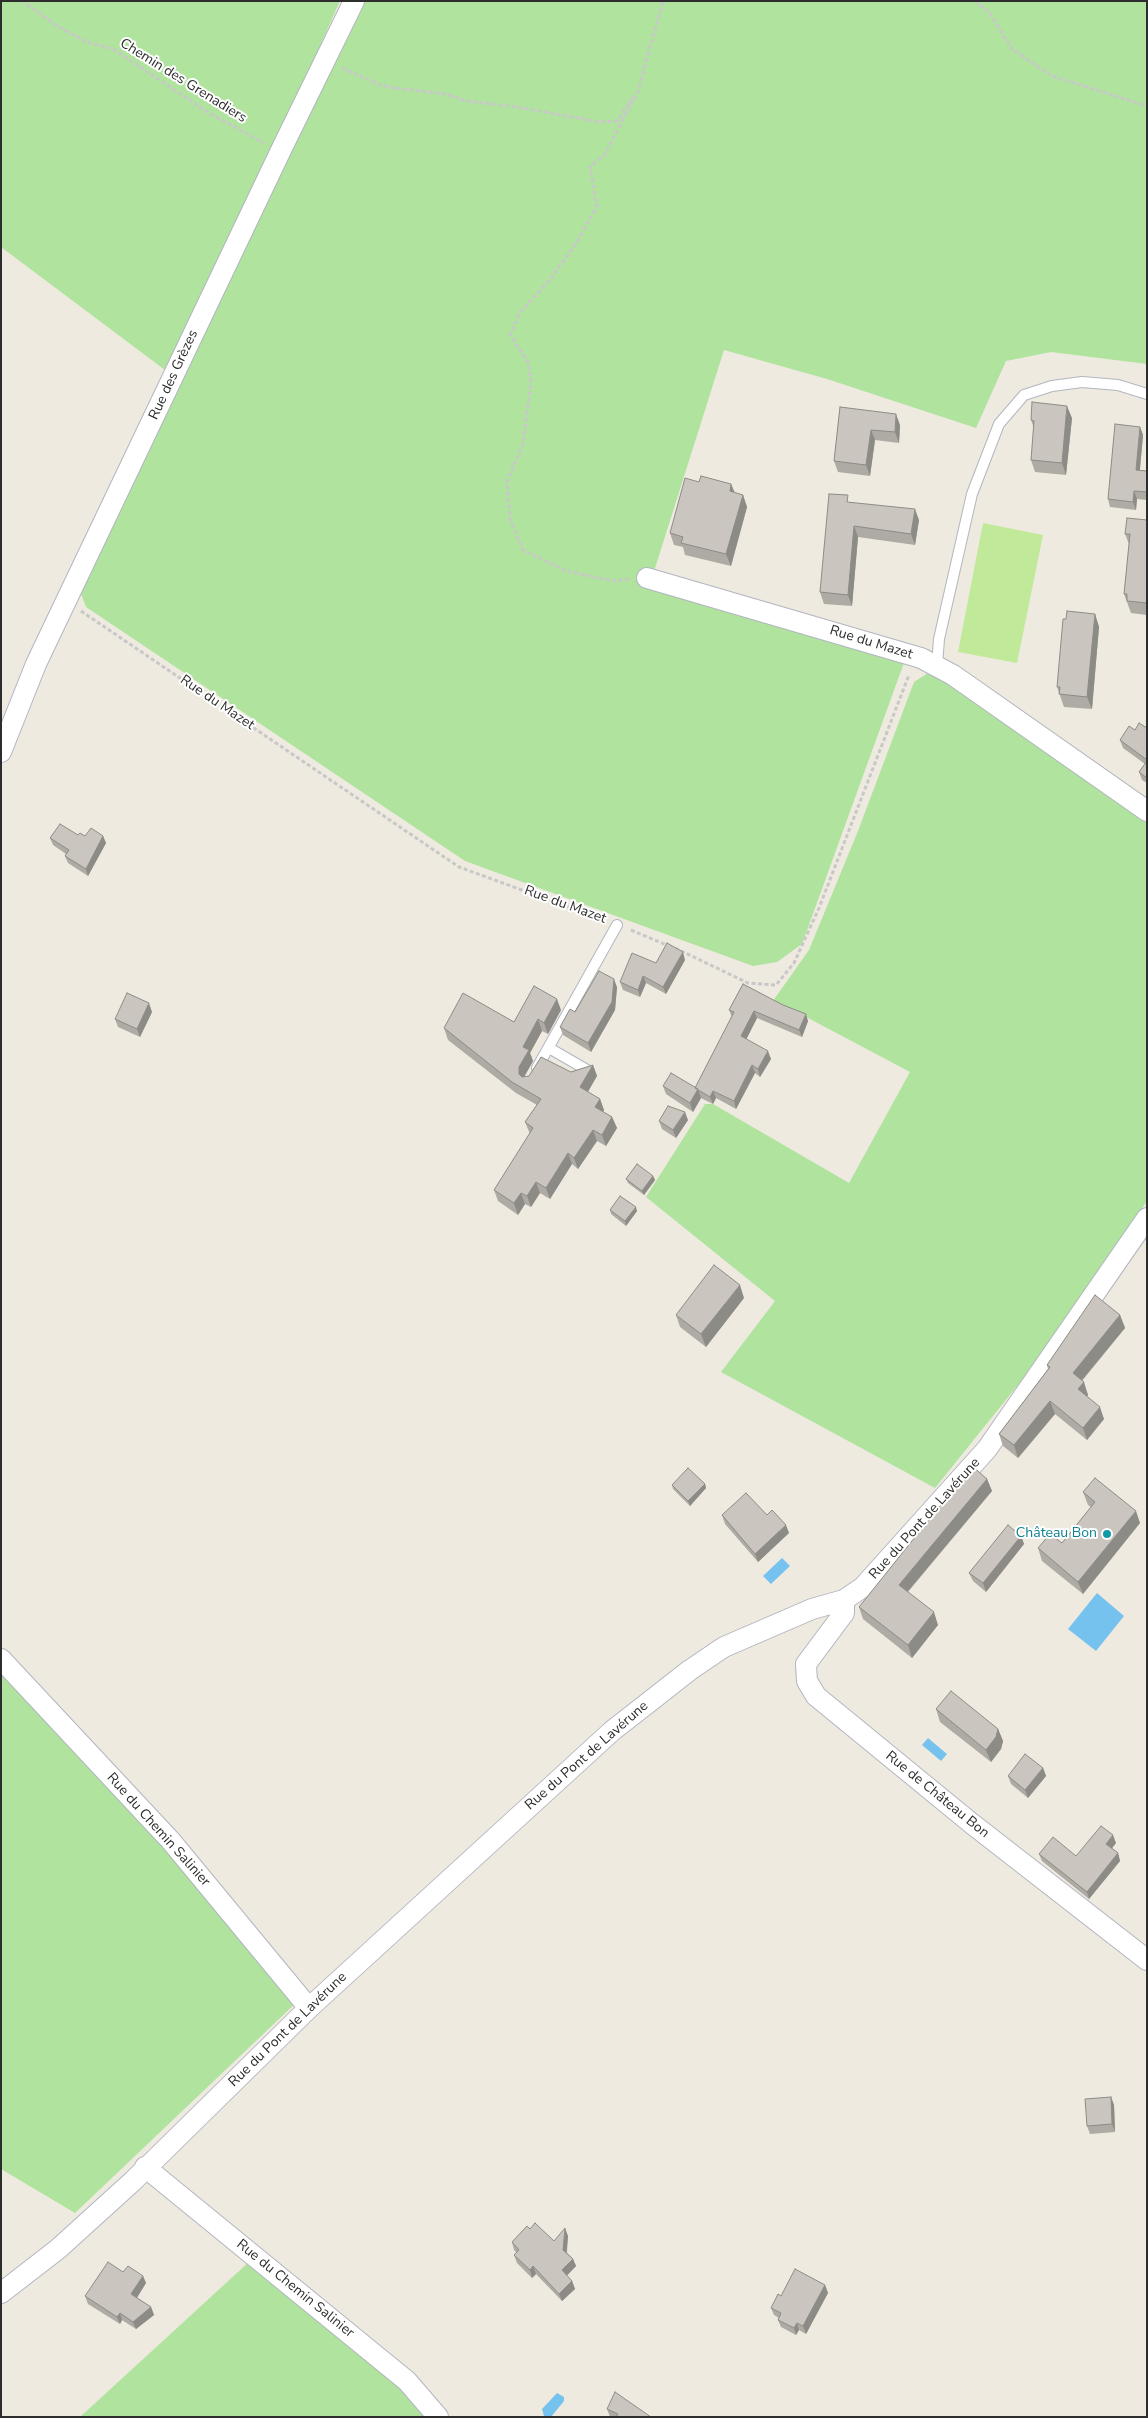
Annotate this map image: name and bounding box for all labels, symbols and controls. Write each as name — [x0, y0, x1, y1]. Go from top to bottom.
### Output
street label: Chemin des Grenadiers — [117, 35, 249, 127]
street label: Rue des Grèzes — [146, 327, 202, 423]
street label: Rue du Mazet — [827, 622, 915, 664]
street label: Rue du Mazet — [177, 672, 257, 734]
street label: Rue du Mazet — [522, 882, 608, 928]
street label: Rue du Pont de Lavérune — [866, 1455, 984, 1583]
place label: Château Bon — [1016, 1526, 1097, 1542]
marker: Château Bon — [1101, 1528, 1113, 1540]
street label: Rue du Pont de Lavérune — [522, 1698, 652, 1814]
street label: Rue de Château Bon — [882, 1748, 992, 1842]
street label: Rue du Chemin Salinier — [103, 1770, 213, 1890]
street label: Rue du Pont de Lavérune — [225, 1969, 351, 2091]
street label: Rue du Chemin Salinier — [233, 2236, 357, 2342]

